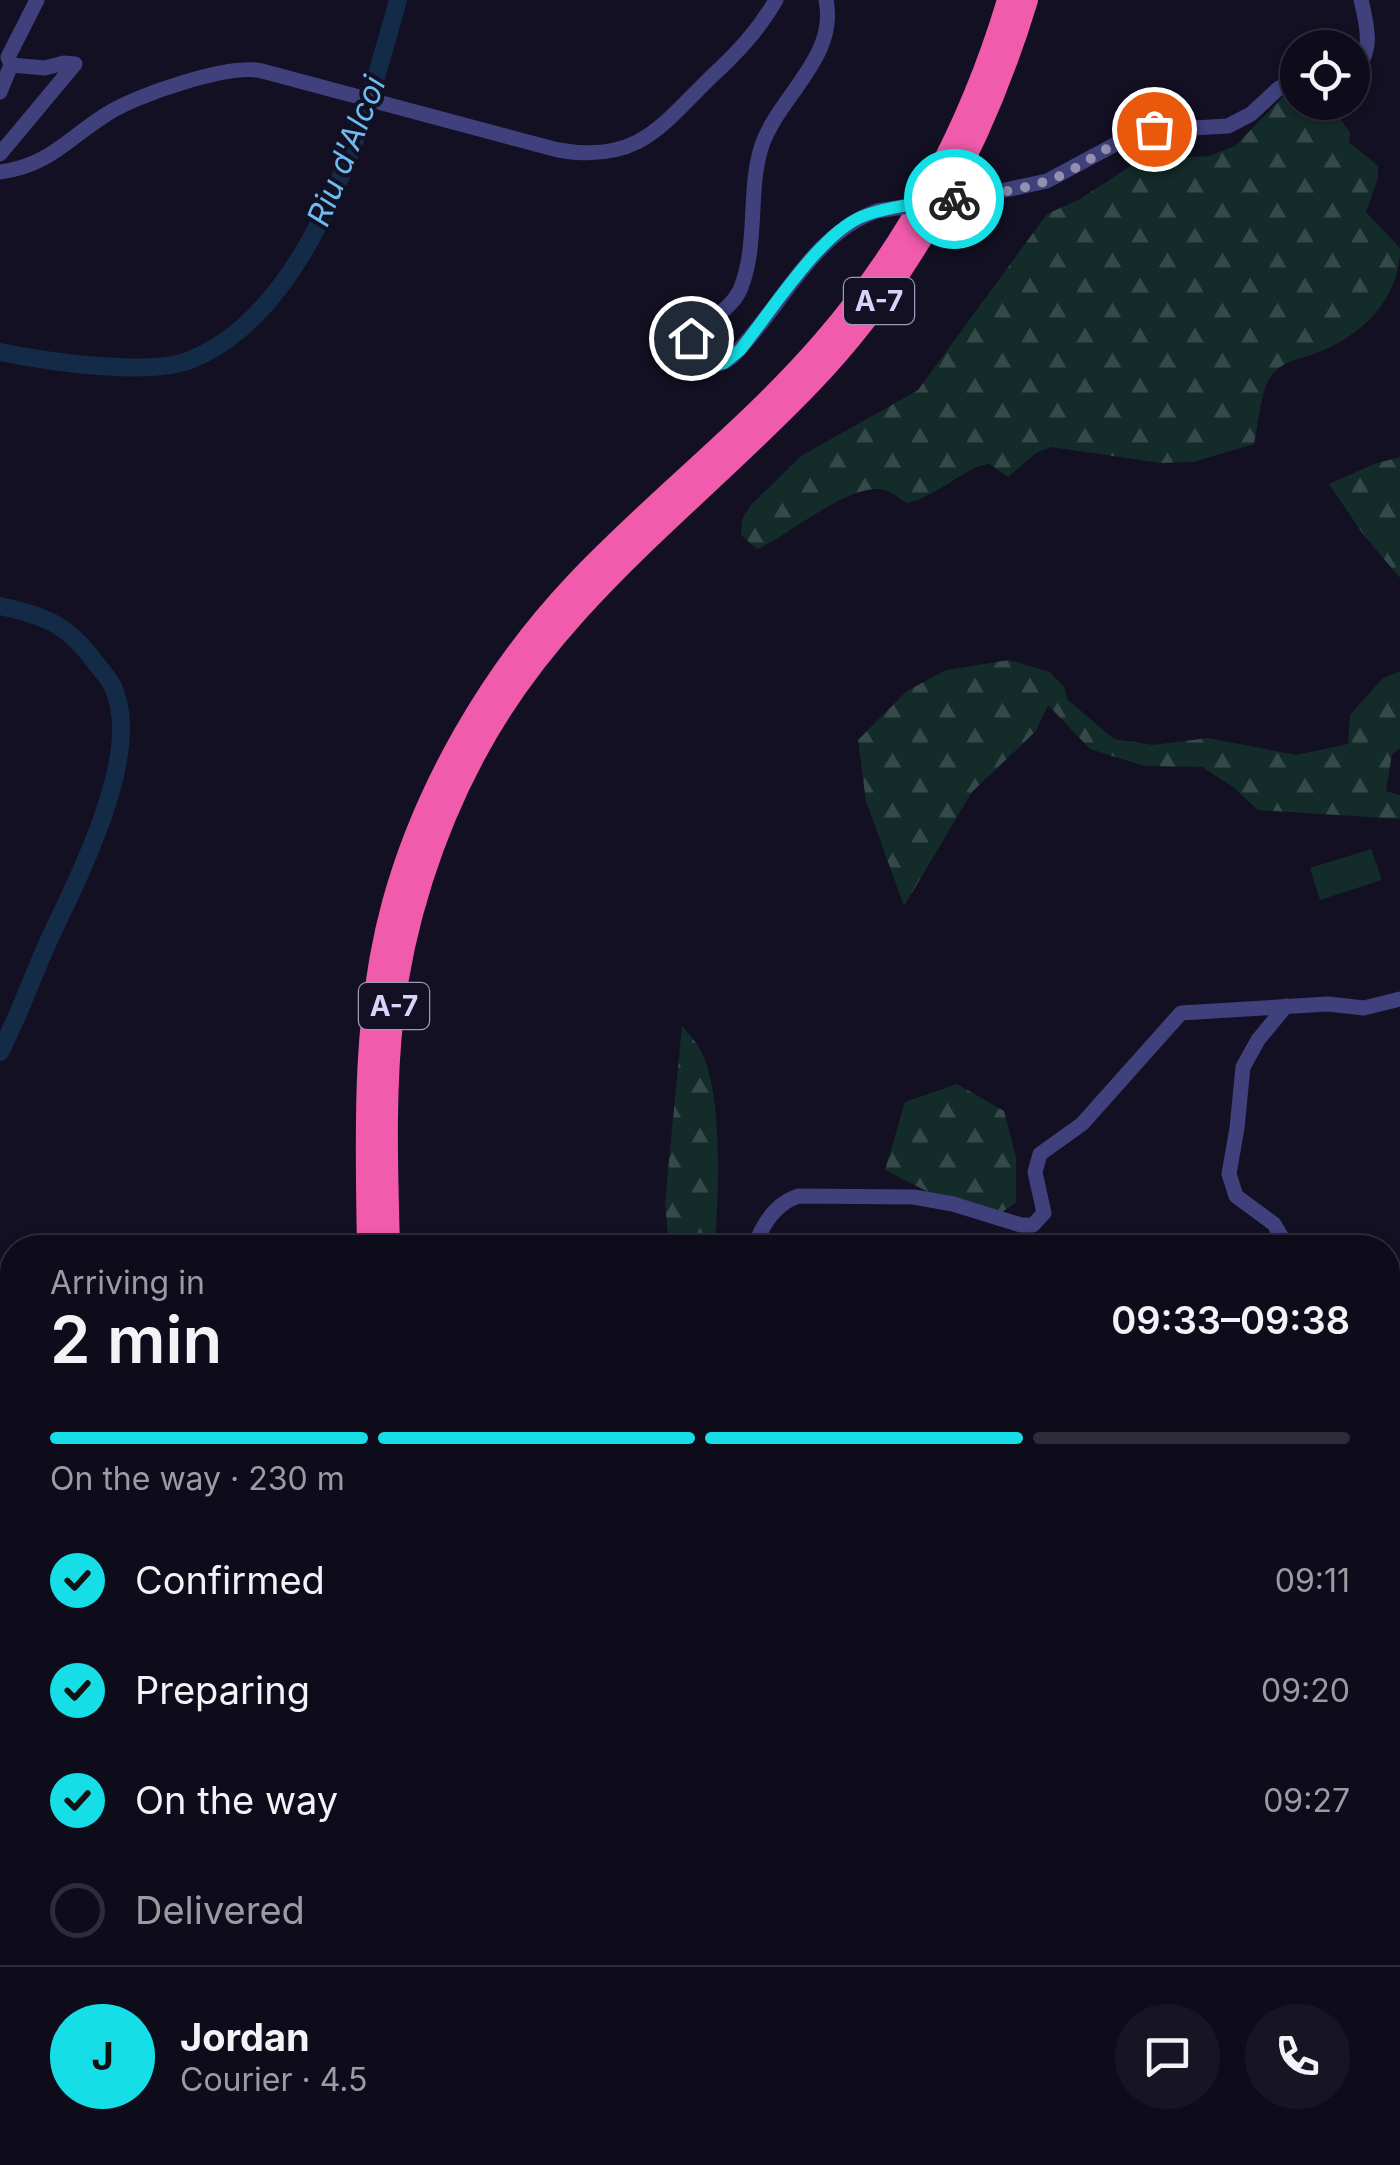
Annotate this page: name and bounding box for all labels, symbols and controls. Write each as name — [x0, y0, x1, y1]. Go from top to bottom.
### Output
map controls — [1280, 30, 1370, 120]
button: locate — [1280, 30, 1370, 120]
water label: Riu d'Alcoi — [298, 69, 394, 232]
pin — [1112, 87, 1197, 172]
icon: bag — [1127, 102, 1182, 157]
courier — [904, 149, 1004, 249]
icon: bike — [927, 172, 982, 227]
road number: A-7 — [844, 278, 914, 324]
pin — [649, 296, 734, 381]
icon: home — [664, 311, 719, 366]
road number: A-7 — [359, 983, 429, 1029]
text: Arriving in — [50, 1263, 205, 1302]
text: 09:33–09:38 — [1111, 1297, 1350, 1343]
text: 2 min — [50, 1300, 222, 1379]
text: On the way · 230 m — [50, 1459, 345, 1498]
icon: check — [50, 1553, 105, 1608]
text: Confirmed — [135, 1557, 325, 1603]
text: 09:11 — [1275, 1561, 1350, 1600]
icon: check — [50, 1663, 105, 1718]
text: Preparing — [135, 1667, 310, 1713]
text: 09:20 — [1261, 1671, 1350, 1710]
icon: check — [50, 1773, 105, 1828]
text: On the way — [135, 1777, 338, 1823]
text: 09:27 — [1263, 1781, 1350, 1820]
text: Delivered — [135, 1887, 305, 1933]
button: chat — [1115, 2004, 1220, 2109]
button: phone — [1245, 2004, 1350, 2109]
text: Jordan — [180, 2014, 310, 2060]
text: J — [91, 2033, 114, 2079]
text: Courier · 4.5 — [180, 2060, 368, 2099]

